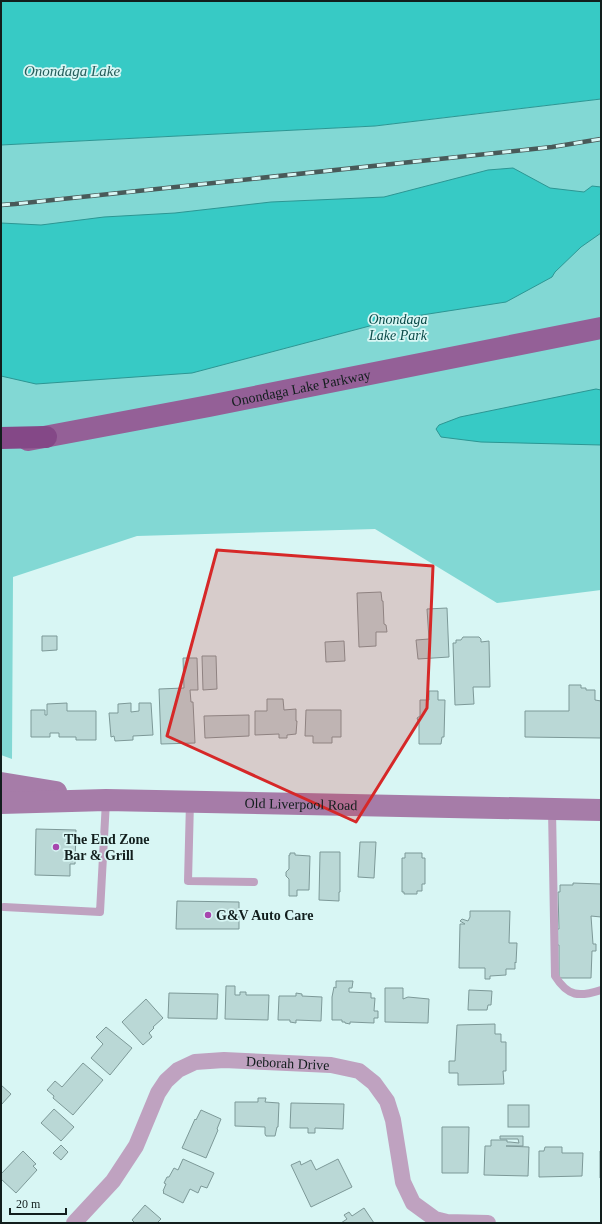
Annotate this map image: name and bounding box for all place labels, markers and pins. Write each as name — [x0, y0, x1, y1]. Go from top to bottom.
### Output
place label: The End Zone Bar & Grill — [64, 832, 150, 863]
marker: The End Zone Bar & Grill — [51, 842, 61, 852]
place label: G&V Auto Care — [216, 908, 313, 923]
marker: G&V Auto Care — [203, 910, 213, 920]

